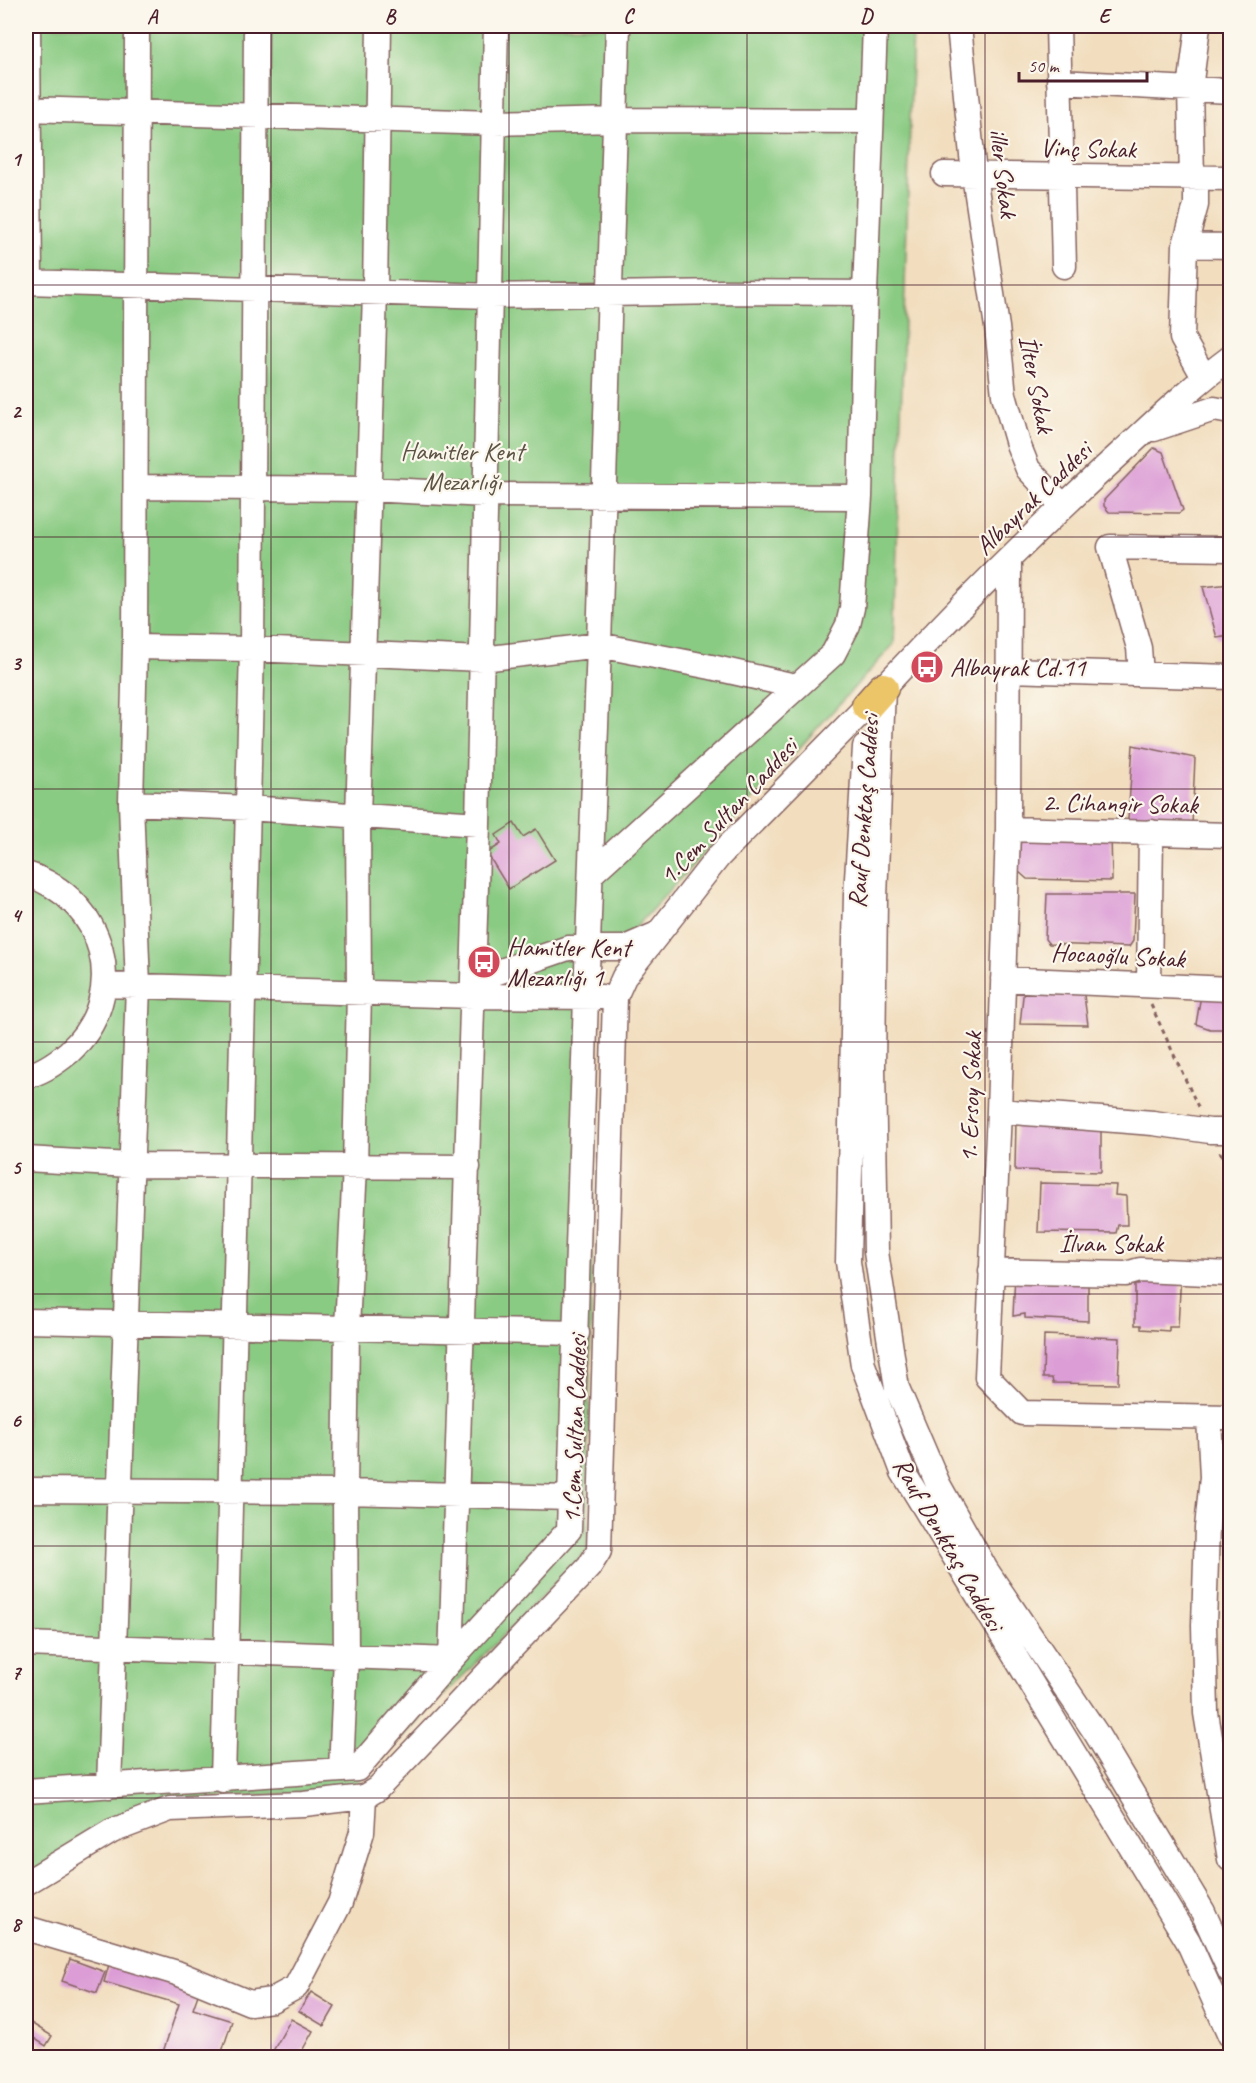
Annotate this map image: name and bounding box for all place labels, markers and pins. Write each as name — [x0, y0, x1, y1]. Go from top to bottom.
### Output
bus stop icon: Albayrak Cd.11 — [909, 649, 945, 685]
place label: Albayrak Cd.11 — [950, 651, 1087, 684]
place label: Hamitler Kent Mezarlığı 1 — [507, 931, 634, 994]
bus stop icon: Hamitler Kent Mezarlığı 1 — [466, 944, 502, 980]

